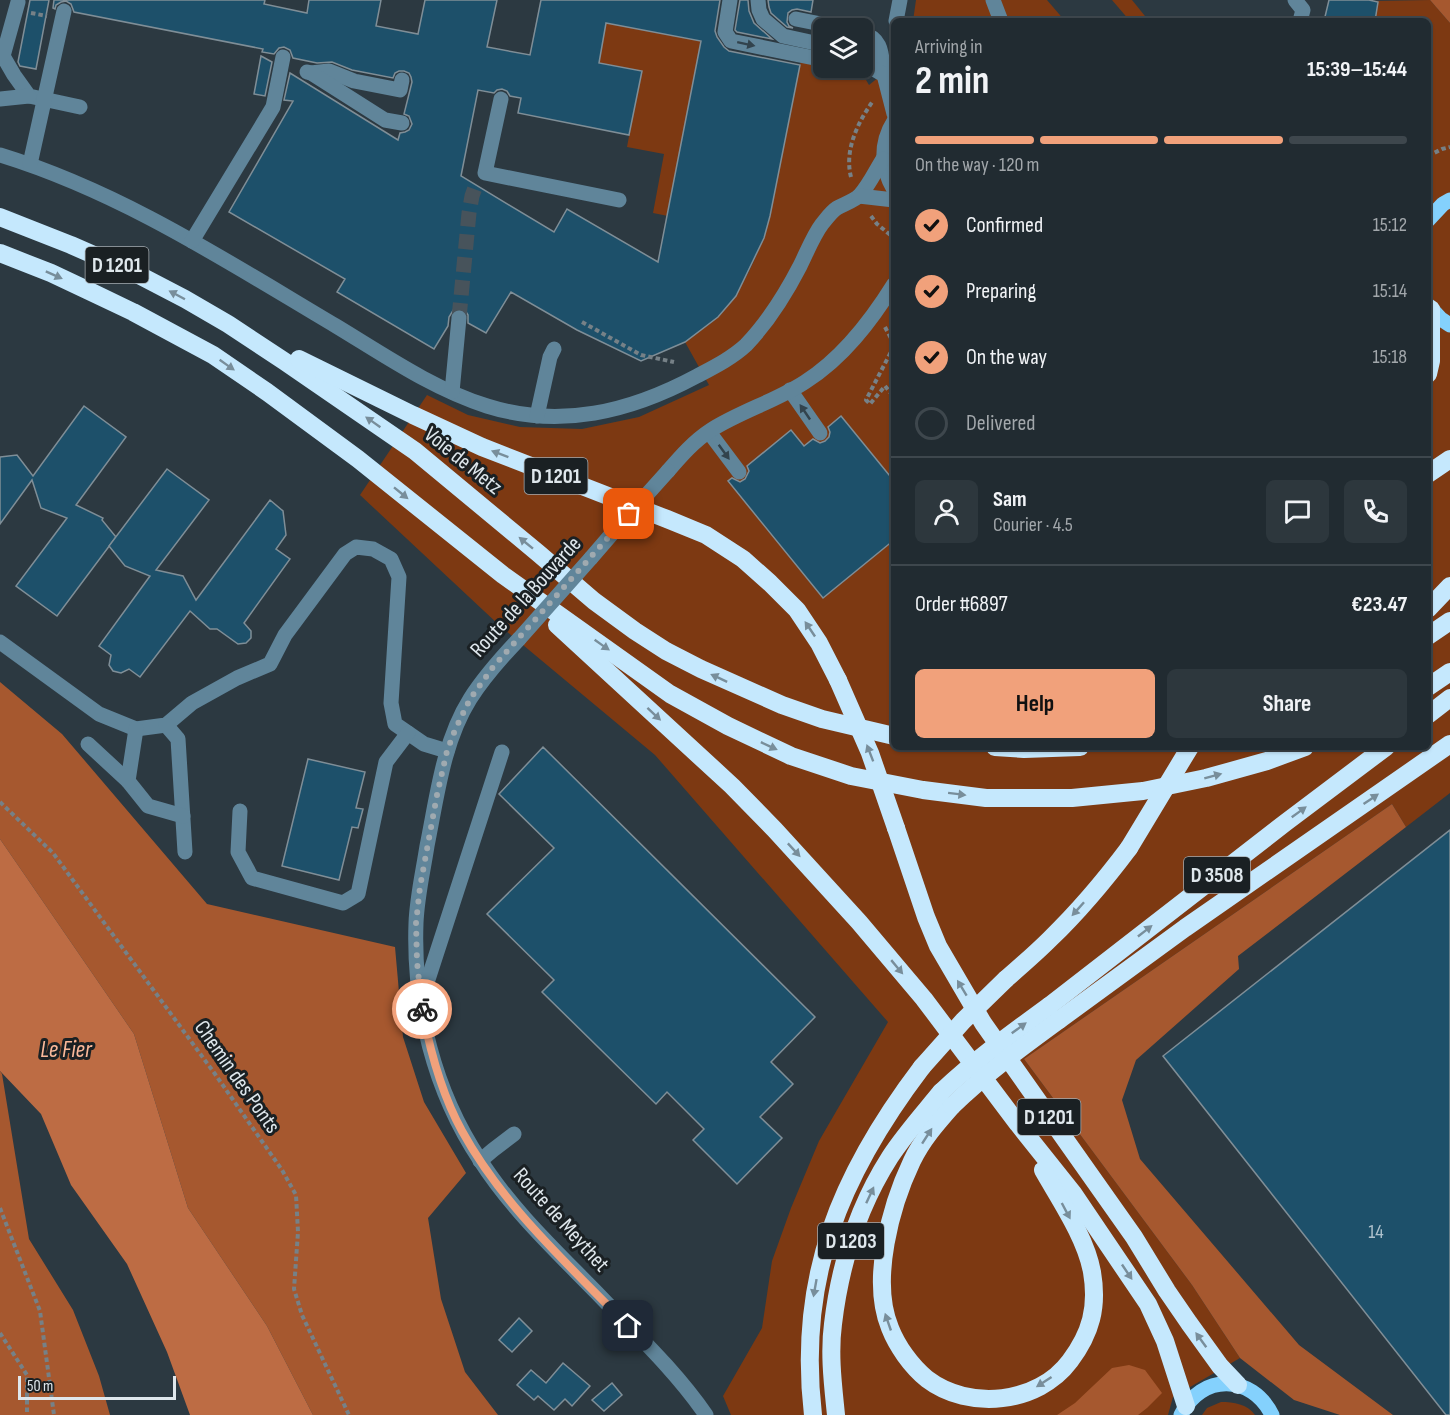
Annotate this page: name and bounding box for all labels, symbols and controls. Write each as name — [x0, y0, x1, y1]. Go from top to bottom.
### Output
map controls — [813, 18, 873, 78]
button: layers — [813, 18, 873, 78]
text: Arriving in — [915, 35, 983, 59]
one-way arrow — [737, 40, 756, 49]
text: 15:39–15:44 — [1307, 56, 1407, 83]
text: 2 min — [915, 58, 989, 105]
text: On the way · 120 m — [915, 153, 1039, 177]
icon: check — [915, 209, 948, 242]
text: Confirmed — [966, 212, 1043, 239]
text: 15:12 — [1373, 213, 1407, 237]
road number: D 1201 — [86, 247, 148, 283]
one-way arrow — [46, 270, 64, 280]
icon: check — [915, 275, 948, 308]
text: Preparing — [966, 278, 1036, 305]
text: 15:14 — [1373, 279, 1407, 303]
one-way arrow — [169, 291, 186, 300]
icon: check — [915, 341, 948, 374]
text: On the way — [966, 344, 1047, 371]
text: 15:18 — [1372, 345, 1407, 369]
one-way arrow — [218, 359, 234, 371]
one-way arrow — [800, 404, 811, 420]
text: Delivered — [966, 410, 1035, 437]
one-way arrow — [366, 416, 382, 428]
street label: Voie de Metz — [418, 421, 508, 501]
one-way arrow — [718, 444, 730, 460]
one-way arrow — [490, 449, 508, 459]
road number: D 1201 — [524, 458, 588, 494]
button: person — [915, 480, 978, 543]
button: chat — [1266, 480, 1329, 543]
button: phone — [1344, 480, 1407, 543]
one-way arrow — [393, 486, 408, 499]
text: Sam — [993, 486, 1027, 513]
pin — [603, 488, 654, 539]
icon: bag — [612, 497, 645, 530]
text: Courier · 4.5 — [993, 513, 1073, 537]
street label: Route de la Bouvarde — [465, 531, 587, 663]
one-way arrow — [518, 536, 534, 549]
text: Order #6897 — [915, 591, 1007, 618]
text: €23.47 — [1351, 591, 1407, 618]
one-way arrow — [804, 622, 816, 638]
one-way arrow — [594, 639, 610, 651]
button: Help — [915, 669, 1155, 738]
button: Share — [1167, 669, 1407, 738]
one-way arrow — [711, 674, 728, 683]
one-way arrow — [647, 707, 662, 721]
one-way arrow — [760, 741, 777, 750]
one-way arrow — [865, 743, 875, 761]
one-way arrow — [1203, 771, 1222, 781]
one-way arrow — [947, 789, 966, 799]
one-way arrow — [1363, 794, 1379, 805]
one-way arrow — [1292, 806, 1307, 818]
one-way arrow — [787, 843, 801, 858]
road number: D 3508 — [1184, 857, 1250, 893]
one-way arrow — [1072, 901, 1085, 916]
one-way arrow — [1138, 926, 1153, 938]
one-way arrow — [890, 959, 903, 975]
courier — [392, 979, 452, 1039]
one-way arrow — [956, 980, 967, 996]
icon: bike — [406, 993, 439, 1026]
street label: Chemin des Ponts — [188, 1015, 286, 1139]
one-way arrow — [1010, 1022, 1026, 1034]
water label: Le Fier — [40, 1035, 93, 1064]
road number: D 1201 — [1018, 1099, 1080, 1135]
one-way arrow — [921, 1129, 933, 1145]
street label: Route de Meythet — [507, 1162, 615, 1278]
one-way arrow — [865, 1186, 874, 1203]
one-way arrow — [1061, 1203, 1071, 1220]
house number: 14 — [1368, 1220, 1384, 1244]
road number: D 1203 — [818, 1223, 884, 1259]
one-way arrow — [1121, 1264, 1132, 1280]
one-way arrow — [810, 1279, 819, 1298]
pin — [602, 1300, 653, 1351]
icon: home — [611, 1309, 644, 1342]
one-way arrow — [883, 1313, 893, 1331]
one-way arrow — [1195, 1332, 1207, 1348]
scale bar — [18, 1373, 176, 1400]
text: 50 m — [27, 1377, 53, 1396]
one-way arrow — [1036, 1377, 1052, 1388]

